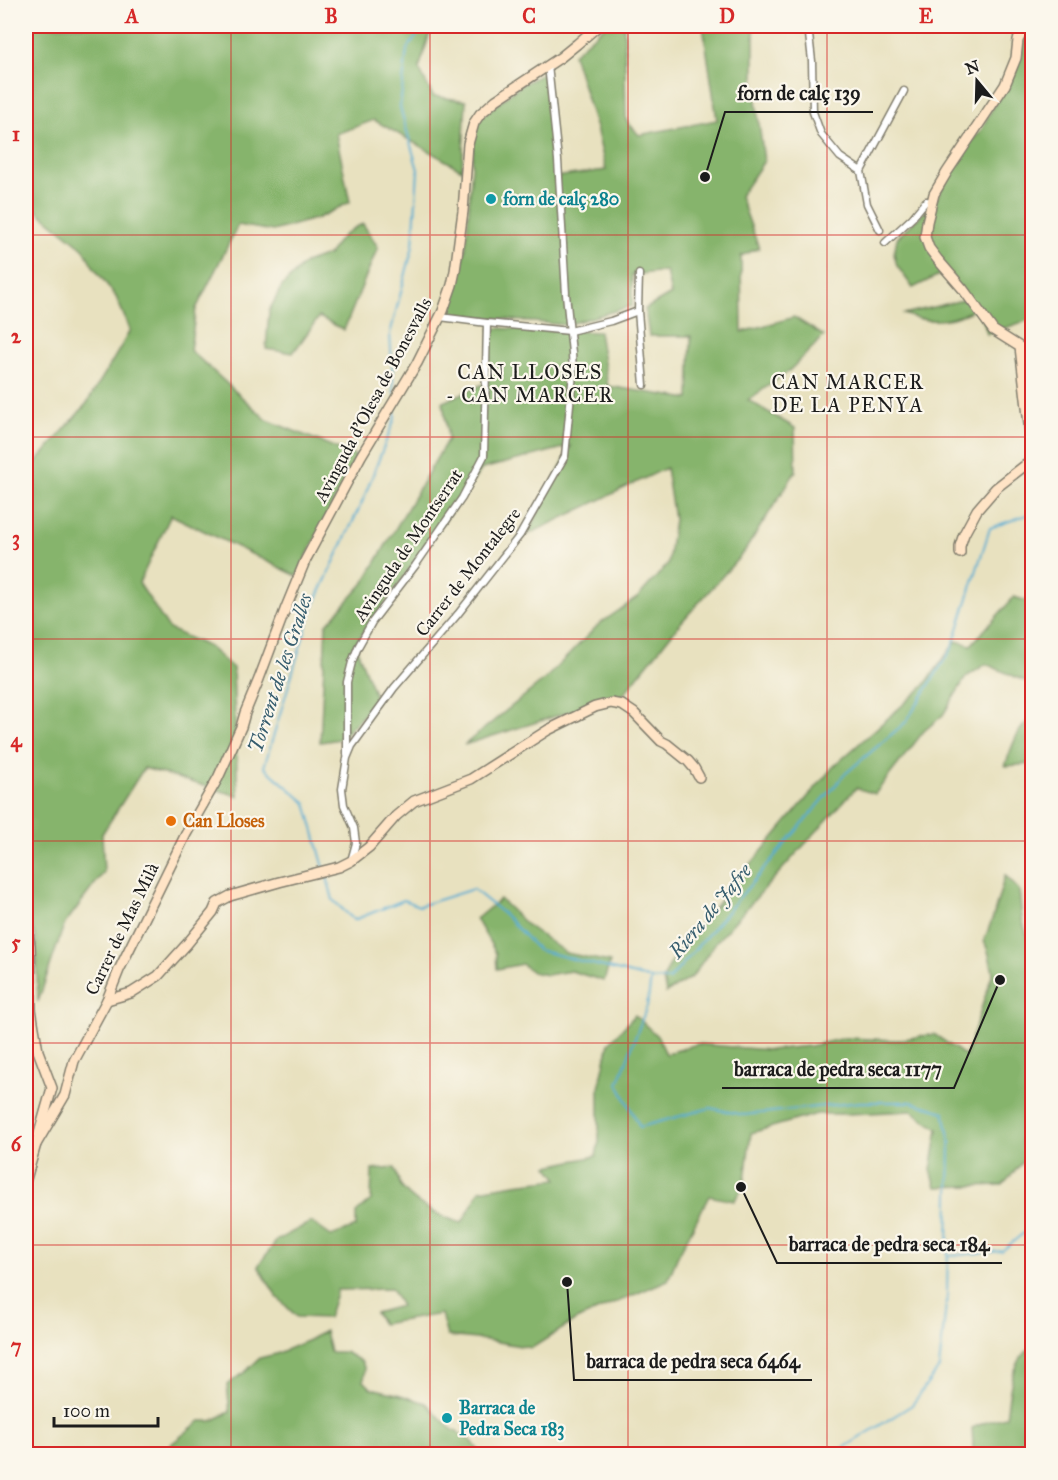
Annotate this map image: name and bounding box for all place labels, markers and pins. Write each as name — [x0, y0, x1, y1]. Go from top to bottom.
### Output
callout: forn de calç 139 — [725, 74, 873, 112]
place label: forn de calç 280 — [502, 188, 619, 211]
marker: forn de calç 280 — [484, 192, 498, 206]
place label: Can Lloses — [183, 810, 265, 832]
marker: Can Lloses — [164, 814, 178, 828]
callout: barraca de pedra seca 1177 — [722, 1050, 954, 1088]
callout: barraca de pedra seca 184 — [777, 1225, 1002, 1263]
callout: barraca de pedra seca 6464 — [574, 1342, 812, 1380]
place label: Barraca de Pedra Seca 183 — [459, 1397, 564, 1441]
marker: Barraca de Pedra Seca 183 — [440, 1411, 454, 1425]

